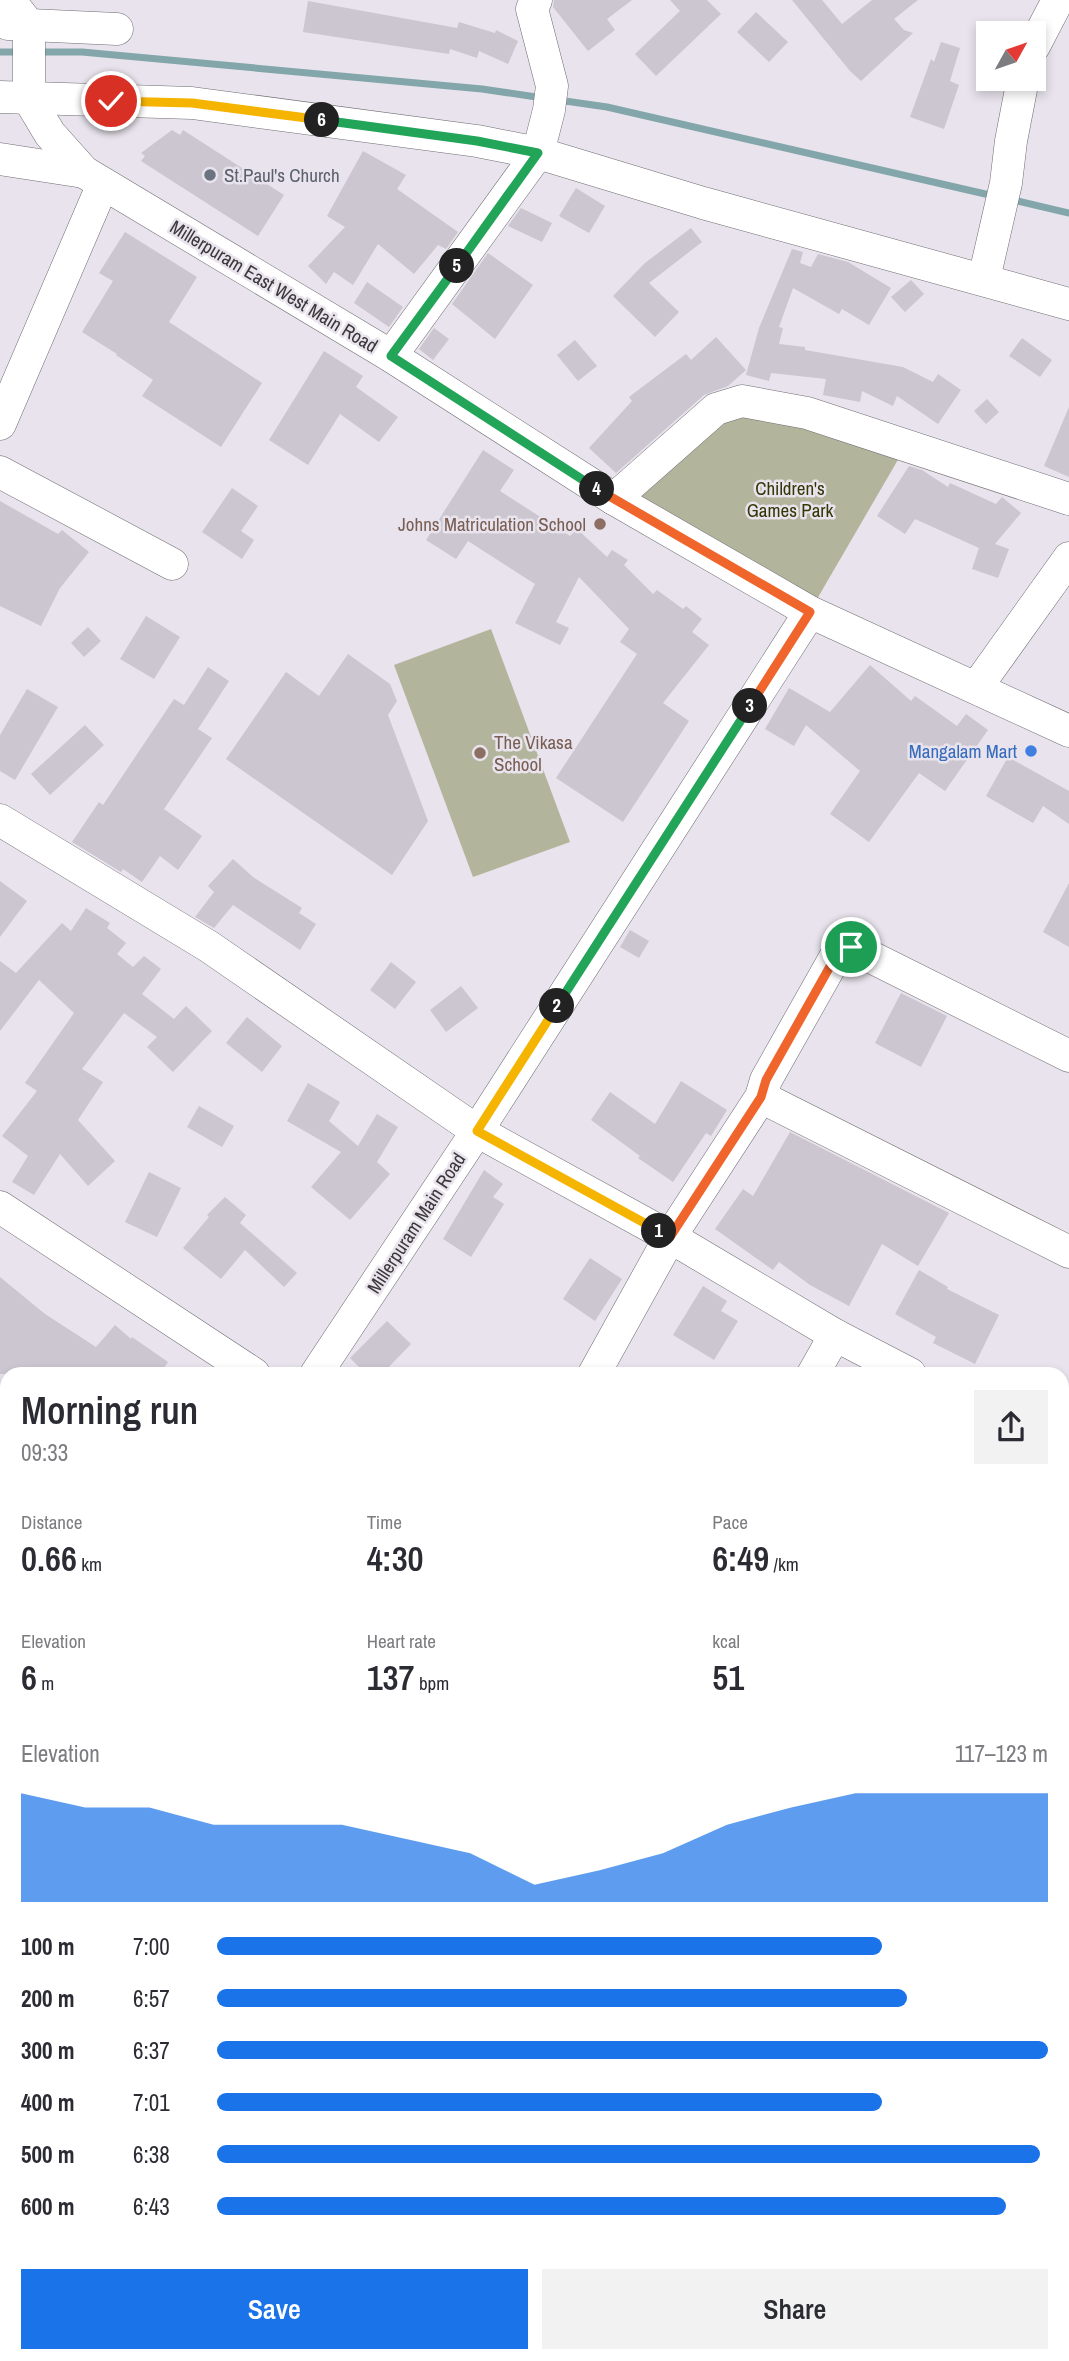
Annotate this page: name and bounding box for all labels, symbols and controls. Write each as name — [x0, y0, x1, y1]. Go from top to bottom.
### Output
north arrow — [976, 21, 1046, 91]
map controls — [976, 21, 1046, 91]
pin — [81, 71, 141, 131]
icon: check — [92, 82, 130, 120]
pin: 6 — [304, 102, 340, 138]
text: 6 — [317, 106, 326, 132]
place label: St.Paul's Church — [224, 162, 340, 188]
marker: St.Paul's Church — [202, 167, 218, 183]
street label: Millerpuram East West Main Road — [165, 214, 383, 358]
pin: 5 — [440, 248, 475, 284]
text: 5 — [452, 252, 461, 278]
pin: 4 — [580, 472, 614, 506]
text: 4 — [592, 475, 601, 501]
park label: Children's Games Park — [747, 475, 833, 523]
place label: Johns Matriculation School — [398, 511, 586, 537]
marker: Johns Matriculation School — [592, 516, 608, 532]
pin: 3 — [732, 688, 768, 724]
text: 3 — [745, 692, 754, 718]
place label: The Vikasa School — [494, 729, 573, 777]
place label: Mangalam Mart — [909, 738, 1018, 764]
marker: Mangalam Mart — [1023, 743, 1039, 759]
marker: The Vikasa School — [472, 745, 488, 761]
pin — [821, 917, 881, 977]
icon: arrive — [832, 928, 870, 966]
pin: 2 — [540, 988, 574, 1024]
text: 2 — [552, 992, 561, 1018]
street label: Millerpuram Main Road — [361, 1148, 471, 1298]
pin: 1 — [642, 1214, 676, 1248]
text: 1 — [654, 1217, 663, 1243]
text: Morning run — [21, 1385, 198, 1436]
button: share — [974, 1390, 1048, 1464]
text: 09:33 — [21, 1437, 68, 1468]
text: Distance — [21, 1509, 82, 1535]
text: Time — [367, 1509, 402, 1535]
text: Pace — [712, 1509, 748, 1535]
text: 0.66 — [21, 1535, 77, 1582]
text: 4:30 — [367, 1535, 424, 1582]
text: 6:49 — [712, 1535, 769, 1582]
text: km — [77, 1551, 102, 1577]
text: /km — [769, 1551, 799, 1577]
text: Elevation — [21, 1628, 86, 1654]
text: Heart rate — [367, 1628, 436, 1654]
text: kcal — [712, 1628, 740, 1654]
text: 6 — [21, 1654, 37, 1701]
text: 137 — [367, 1654, 415, 1701]
text: 51 — [712, 1654, 744, 1701]
text: m — [37, 1670, 54, 1696]
text: bpm — [415, 1670, 449, 1696]
text: Elevation — [21, 1738, 100, 1769]
text: 117–123 m — [955, 1738, 1048, 1769]
text: 100 m — [21, 1931, 74, 1962]
text: 7:00 — [133, 1931, 170, 1962]
text: 200 m — [21, 1983, 74, 2014]
text: 6:57 — [133, 1983, 170, 2014]
text: 300 m — [21, 2035, 74, 2066]
text: 6:37 — [133, 2035, 170, 2066]
text: 400 m — [21, 2087, 74, 2118]
text: 7:01 — [133, 2087, 170, 2118]
text: 500 m — [21, 2139, 74, 2170]
text: 6:38 — [133, 2139, 170, 2170]
text: 600 m — [21, 2191, 74, 2222]
text: 6:43 — [133, 2191, 170, 2222]
button: Save — [21, 2269, 528, 2349]
button: Share — [542, 2269, 1048, 2349]

